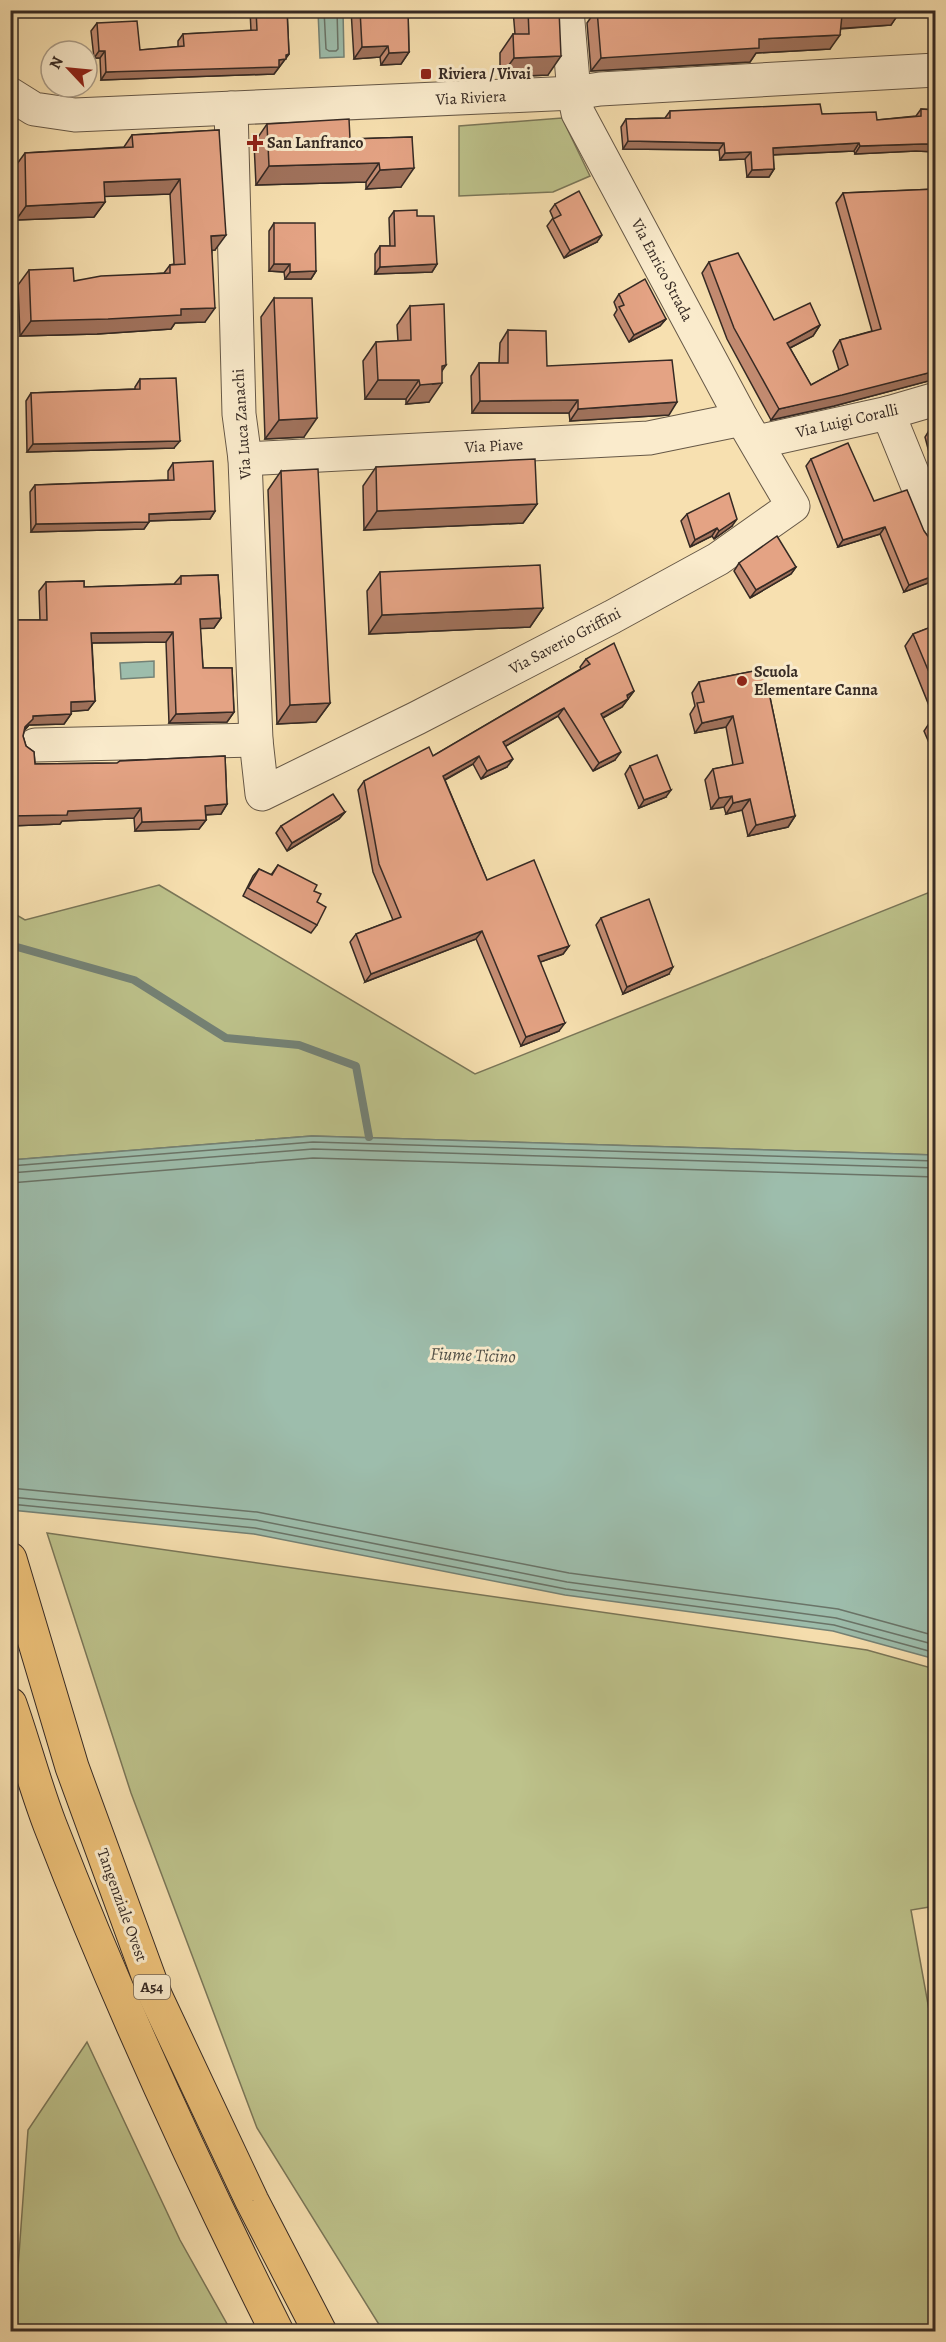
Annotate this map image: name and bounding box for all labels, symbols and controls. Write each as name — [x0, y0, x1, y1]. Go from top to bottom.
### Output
north arrow — [39, 39, 99, 99]
text: N — [44, 52, 69, 73]
place label: Riviera / Vivai — [438, 63, 531, 85]
marker: Riviera / Vivai — [419, 67, 433, 81]
street label: Via Riviera — [434, 85, 507, 111]
place label: San Lanfranco — [267, 132, 364, 154]
marker: San Lanfranco — [248, 136, 262, 150]
street label: Via Enrico Strada — [625, 214, 699, 326]
street label: Via Luca Zanachi — [227, 368, 257, 481]
street label: Via Luigi Coralli — [793, 399, 900, 444]
street label: Via Piave — [463, 433, 524, 459]
street label: Via Saverio Griffini — [504, 602, 625, 680]
place label: Scuola Elementare Canna — [754, 661, 878, 701]
marker: Scuola Elementare Canna — [735, 674, 749, 688]
water label: Fiume Ticino — [430, 1342, 516, 1368]
street label: Tangenziale Ovest — [91, 1845, 153, 1965]
road number: A54 — [134, 1975, 170, 1999]

